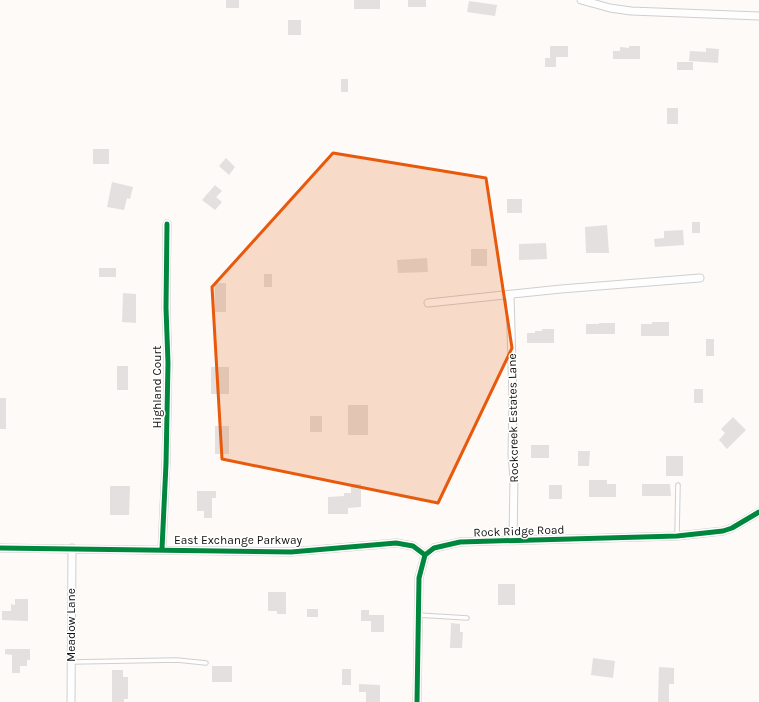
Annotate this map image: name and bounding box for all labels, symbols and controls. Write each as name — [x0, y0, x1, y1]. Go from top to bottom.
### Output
street label: Highland Court — [150, 345, 164, 428]
street label: Rockcreek Estates Lane — [505, 353, 521, 483]
street label: Rock Ridge Road — [473, 522, 565, 540]
street label: East Exchange Parkway — [174, 533, 303, 547]
street label: Meadow Lane — [64, 588, 78, 662]

